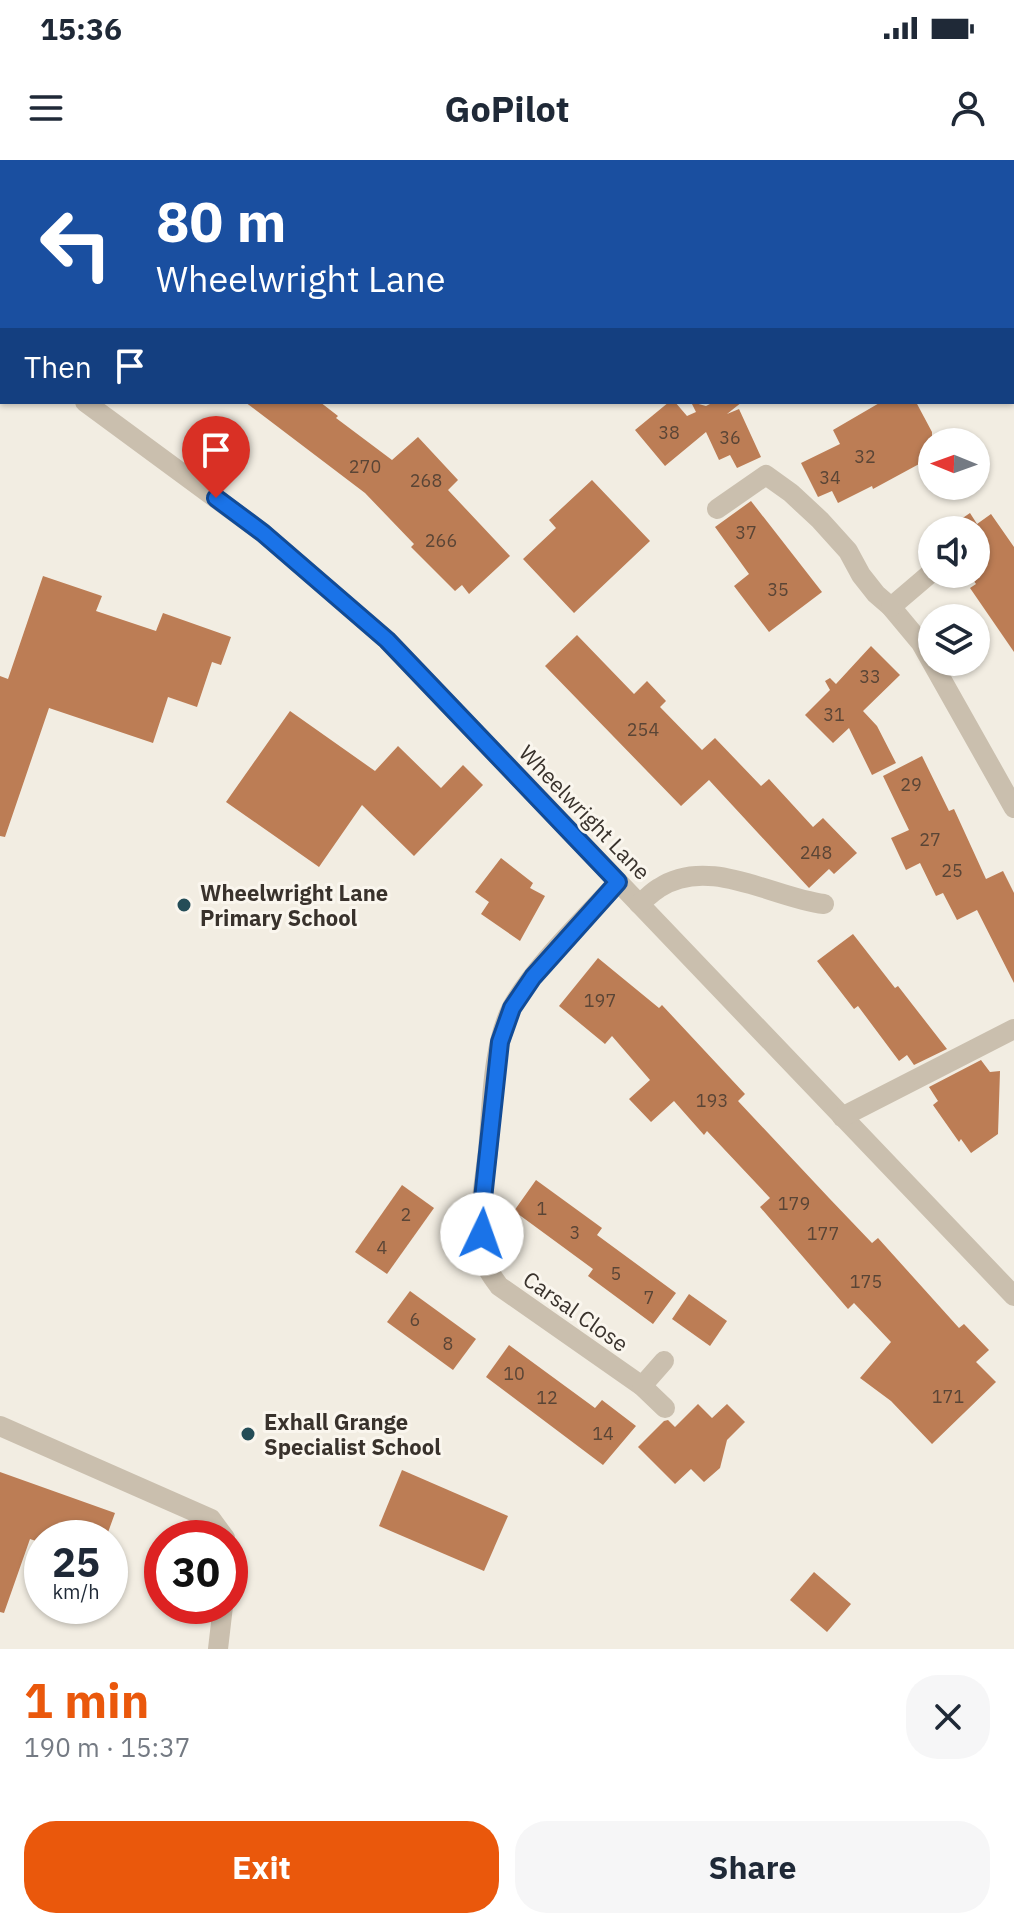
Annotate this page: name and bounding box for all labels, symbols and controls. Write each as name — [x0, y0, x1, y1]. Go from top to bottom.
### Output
text: 15:36 — [40, 9, 122, 48]
text: GoPilot — [445, 85, 569, 132]
icon: menu — [24, 86, 68, 130]
icon: person — [946, 86, 990, 130]
text: 80 m — [156, 185, 286, 257]
icon: left — [24, 192, 128, 296]
text: Wheelwright Lane — [156, 255, 446, 302]
icon: arrive — [108, 344, 152, 388]
text: Then — [24, 347, 92, 386]
pin — [182, 416, 250, 498]
house number: 38 — [658, 421, 680, 444]
house number: 36 — [719, 426, 741, 449]
icon: arrive — [194, 428, 238, 472]
north arrow — [918, 428, 990, 500]
map controls — [918, 428, 990, 676]
house number: 32 — [854, 445, 876, 468]
house number: 270 — [349, 455, 381, 478]
house number: 34 — [819, 466, 841, 489]
house number: 268 — [410, 469, 442, 492]
button: sound — [918, 516, 990, 588]
house number: 37 — [735, 521, 757, 544]
house number: 266 — [425, 529, 457, 552]
house number: 35 — [767, 578, 789, 601]
button: layers — [918, 604, 990, 676]
house number: 33 — [859, 665, 881, 688]
house number: 31 — [823, 703, 845, 726]
house number: 254 — [627, 718, 659, 741]
street label: Wheelwright Lane — [513, 738, 657, 886]
house number: 29 — [900, 773, 922, 796]
house number: 27 — [919, 828, 941, 851]
house number: 248 — [800, 841, 832, 864]
house number: 25 — [941, 859, 963, 882]
place label: Wheelwright Lane Primary School — [200, 878, 388, 932]
marker: Wheelwright Lane Primary School — [175, 896, 193, 914]
house number: 197 — [584, 989, 616, 1012]
house number: 193 — [696, 1089, 728, 1112]
position arrow — [440, 1192, 524, 1276]
house number: 179 — [778, 1192, 810, 1215]
house number: 1 — [537, 1197, 547, 1220]
house number: 2 — [401, 1203, 411, 1226]
house number: 3 — [570, 1221, 580, 1244]
house number: 177 — [807, 1222, 839, 1245]
house number: 4 — [377, 1236, 388, 1259]
house number: 5 — [611, 1262, 621, 1285]
street label: Carsal Close — [518, 1264, 634, 1358]
house number: 175 — [850, 1270, 882, 1293]
house number: 7 — [644, 1286, 654, 1309]
house number: 6 — [410, 1308, 420, 1331]
house number: 8 — [443, 1332, 453, 1355]
house number: 10 — [503, 1362, 525, 1385]
house number: 171 — [932, 1385, 964, 1408]
house number: 12 — [536, 1386, 558, 1409]
place label: Exhall Grange Specialist School — [264, 1407, 441, 1461]
house number: 14 — [592, 1422, 614, 1445]
marker: Exhall Grange Specialist School — [239, 1425, 257, 1443]
speed limit sign: 30 — [144, 1520, 248, 1624]
text: 25 — [52, 1536, 100, 1588]
text: km/h — [52, 1578, 100, 1605]
text: 1 min — [24, 1669, 149, 1731]
button: close — [906, 1675, 990, 1759]
text: 190 m · 15:37 — [24, 1730, 190, 1764]
button: Exit — [24, 1821, 499, 1913]
button: Share — [515, 1821, 990, 1913]

